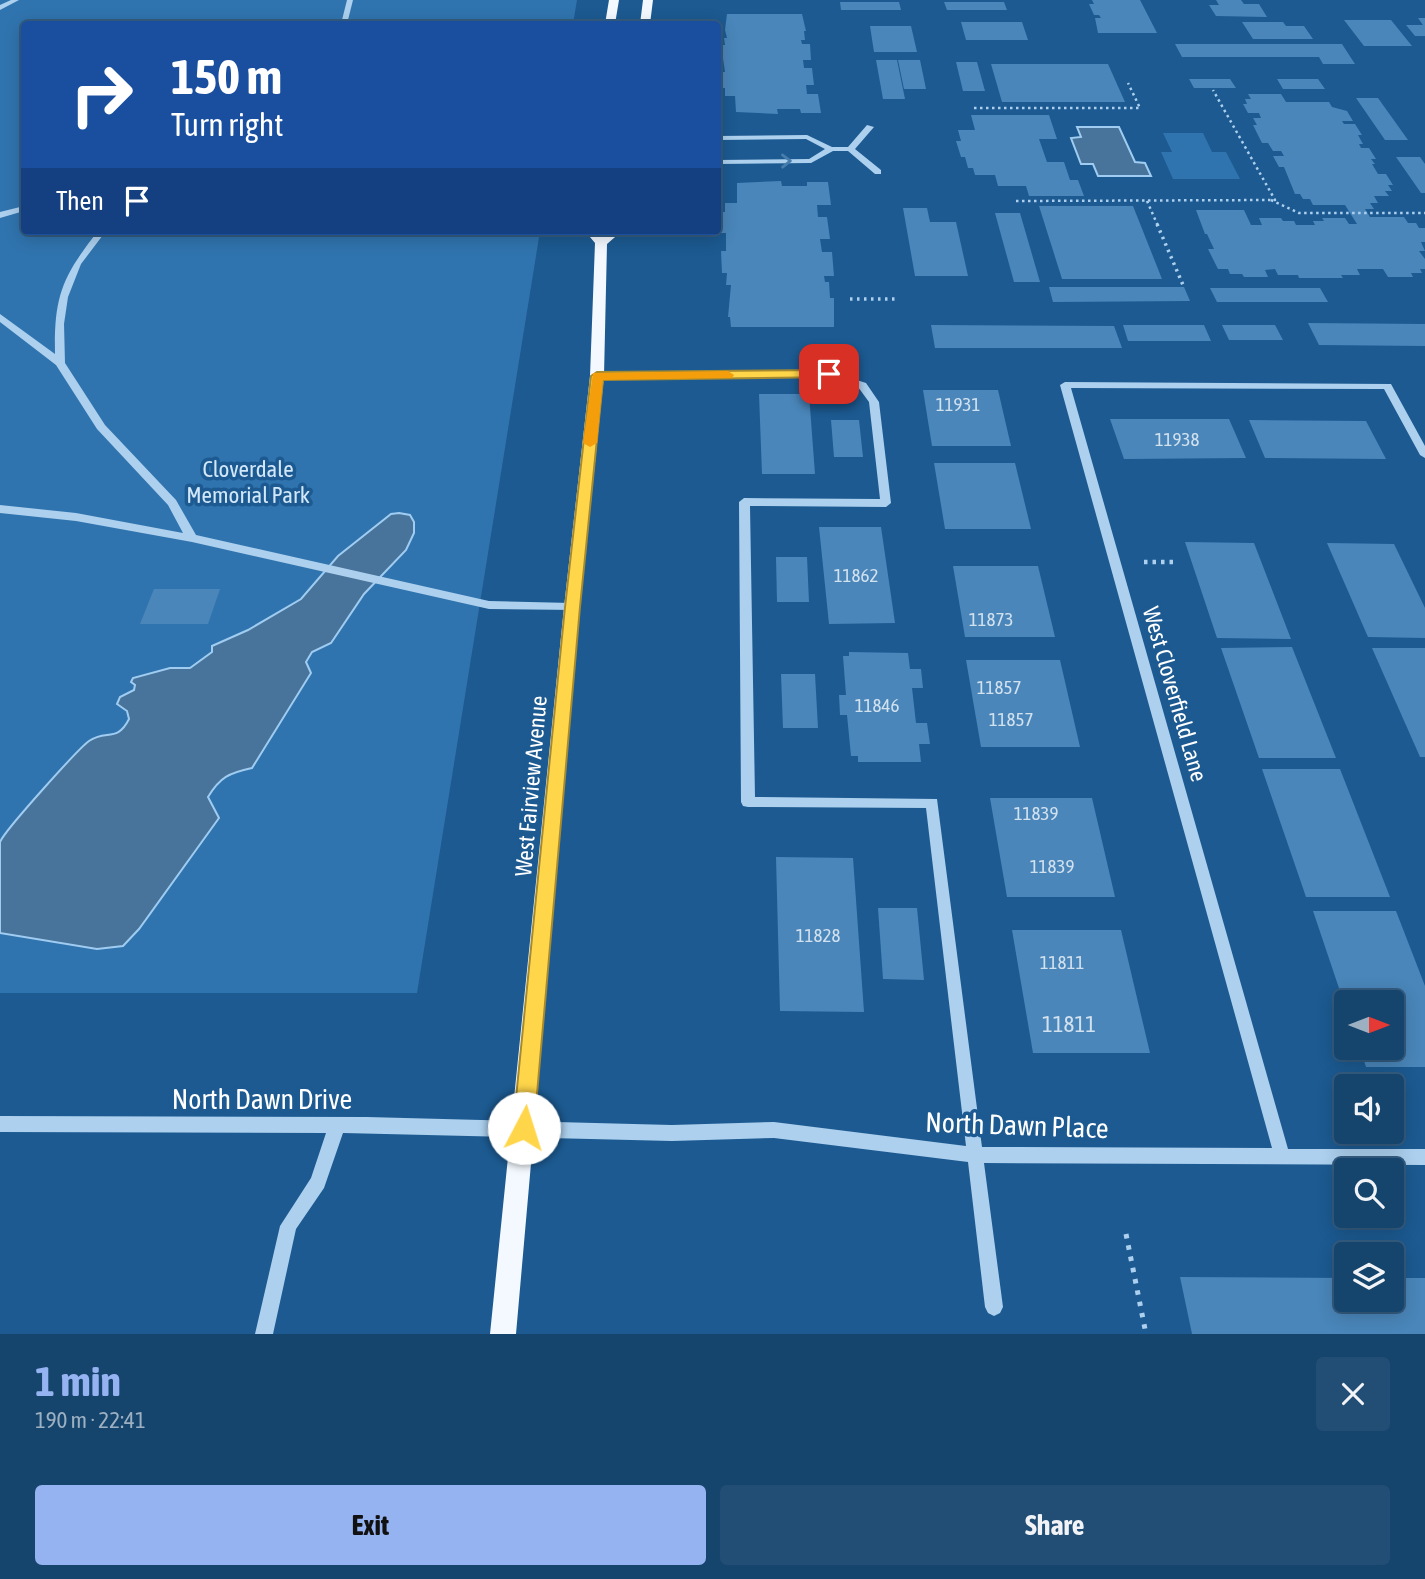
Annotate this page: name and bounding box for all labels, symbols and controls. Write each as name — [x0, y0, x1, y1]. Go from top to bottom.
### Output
text: 150 m — [171, 48, 282, 104]
icon: right — [56, 49, 147, 140]
text: Turn right — [171, 106, 284, 143]
one-way arrow — [781, 153, 791, 169]
icon: arrive — [118, 182, 156, 220]
text: Then — [56, 186, 104, 216]
pin — [799, 344, 859, 404]
icon: arrive — [810, 355, 848, 393]
house number: 11931 — [936, 393, 980, 415]
house number: 11938 — [1155, 428, 1199, 450]
park label: Cloverdale Memorial Park — [186, 456, 310, 508]
house number: 11862 — [834, 564, 878, 586]
street label: West Cloverfield Lane — [1138, 604, 1212, 784]
house number: 11873 — [969, 608, 1013, 630]
house number: 11857 — [977, 676, 1021, 698]
street label: West Fairview Avenue — [510, 694, 552, 878]
house number: 11846 — [855, 694, 899, 716]
house number: 11857 — [989, 708, 1033, 730]
house number: 11839 — [1014, 802, 1058, 824]
house number: 11839 — [1030, 855, 1074, 877]
house number: 11828 — [796, 924, 840, 946]
house number: 11811 — [1040, 951, 1084, 973]
north arrow — [1334, 990, 1404, 1060]
map controls — [1334, 990, 1404, 1312]
house number: 11811 — [1042, 1011, 1096, 1037]
button: sound — [1334, 1074, 1404, 1144]
street label: North Dawn Drive — [172, 1083, 352, 1115]
position arrow — [487, 1091, 561, 1165]
street label: North Dawn Place — [925, 1106, 1109, 1144]
button: search — [1334, 1158, 1404, 1228]
button: layers — [1334, 1242, 1404, 1312]
text: 1 min — [35, 1357, 121, 1405]
button: close — [1316, 1357, 1390, 1431]
text: 190 m · 22:41 — [35, 1407, 146, 1433]
button: Exit — [35, 1485, 706, 1565]
button: Share — [720, 1485, 1390, 1565]

